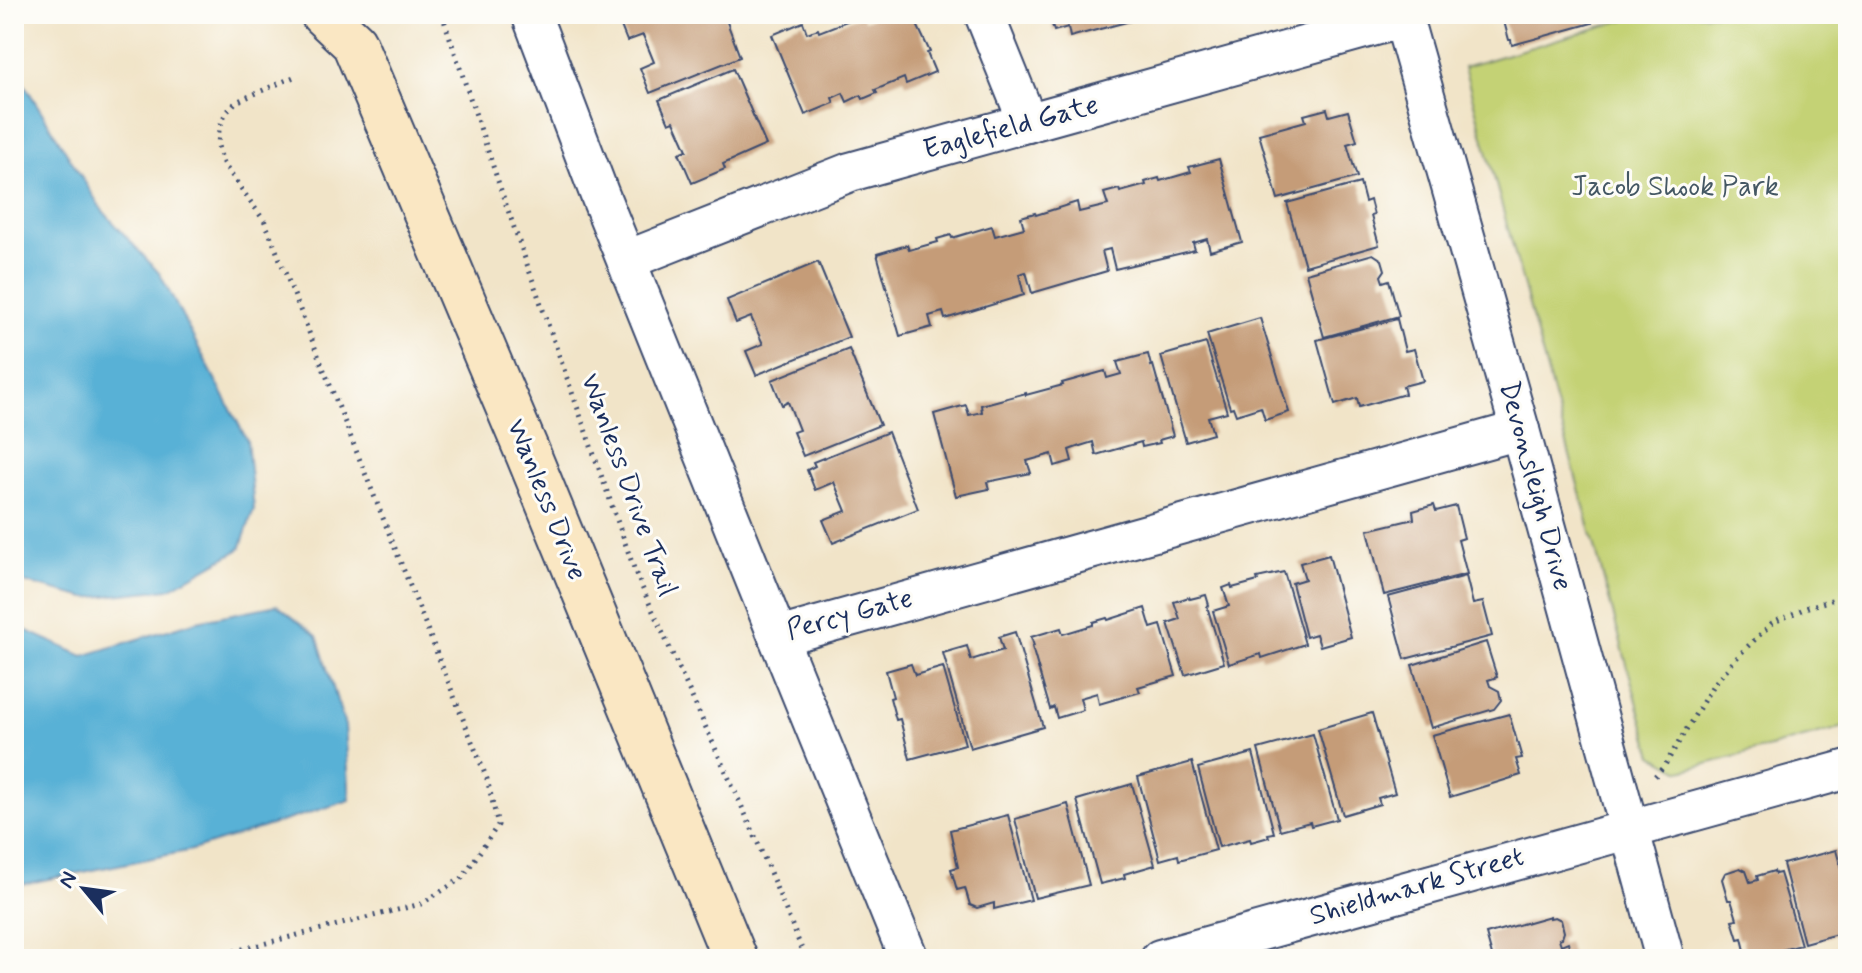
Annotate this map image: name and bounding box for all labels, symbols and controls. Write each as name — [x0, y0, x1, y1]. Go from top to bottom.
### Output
street label: Eaglefield Gate — [919, 87, 1103, 169]
park label: Jacob Shook Park — [1571, 169, 1779, 206]
street label: Wanless Drive Trail — [571, 369, 685, 601]
street label: Devonsleigh Drive — [1489, 377, 1581, 595]
street label: Wanless Drive — [497, 414, 595, 586]
street label: Percy Gate — [783, 580, 917, 650]
street label: Shieldmark Street — [1306, 839, 1528, 935]
north arrow — [44, 849, 124, 929]
text: N — [52, 867, 84, 893]

